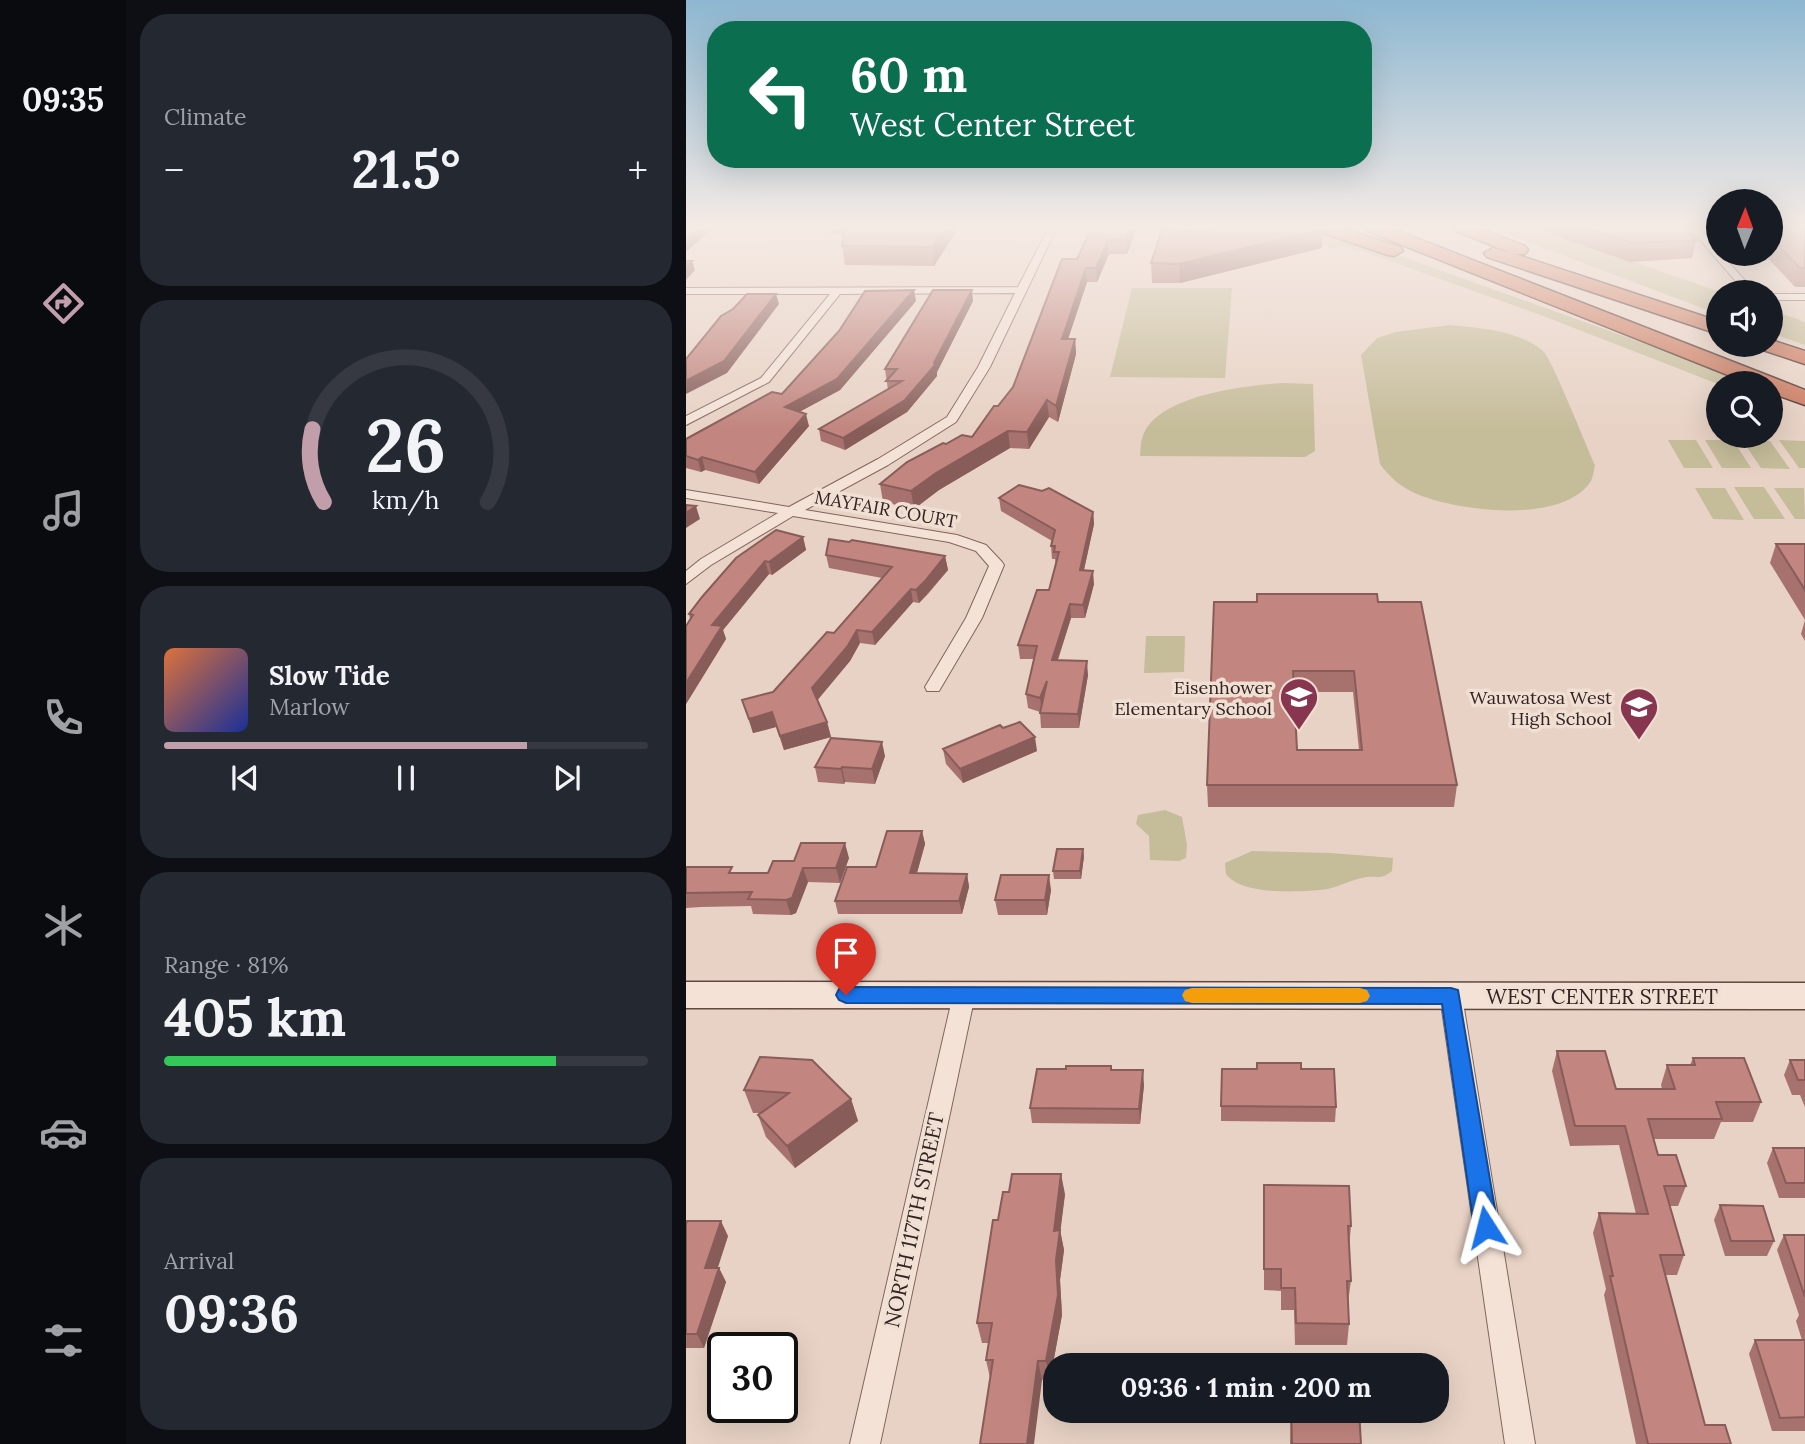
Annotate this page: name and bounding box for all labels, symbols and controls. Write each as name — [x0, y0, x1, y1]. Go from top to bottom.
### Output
text: 60 m — [850, 43, 967, 105]
icon: left — [735, 49, 826, 140]
text: 09:35 — [22, 79, 104, 120]
text: Climate — [164, 102, 246, 131]
text: West Center Street — [850, 104, 1135, 145]
text: 21.5° — [352, 136, 460, 202]
text: − — [164, 146, 184, 194]
text: + — [628, 146, 648, 194]
north arrow — [1706, 189, 1783, 266]
map controls — [1706, 189, 1783, 448]
icon: directions — [39, 279, 88, 328]
button: sound — [1706, 280, 1783, 357]
button: search — [1706, 371, 1783, 448]
text: 26 — [366, 399, 446, 492]
text: km/h — [372, 484, 440, 516]
street label: MAYFAIR COURT — [813, 485, 959, 533]
icon: music — [39, 486, 88, 535]
text: Slow Tide — [269, 659, 390, 692]
place label: Eisenhower Elementary School — [1114, 676, 1272, 720]
school or university icon: Eisenhower Elementary School — [1278, 676, 1320, 731]
place label: Wauwatosa West High School — [1469, 686, 1612, 730]
school or university icon: Wauwatosa West High School — [1618, 686, 1660, 741]
text: Marlow — [269, 692, 350, 721]
icon: phone — [39, 693, 88, 742]
icon: previous — [226, 759, 264, 797]
icon: pause — [387, 759, 425, 797]
icon: next — [548, 759, 586, 797]
icon: climate — [39, 901, 88, 950]
pin — [816, 923, 876, 995]
icon: arrive — [827, 934, 865, 972]
text: Range · 81% — [164, 950, 289, 979]
street label: WEST CENTER STREET — [1486, 983, 1718, 1010]
text: 405 km — [164, 984, 346, 1050]
icon: car — [39, 1108, 88, 1157]
street label: NORTH 117TH STREET — [878, 1110, 950, 1330]
position arrow — [1449, 1190, 1523, 1264]
text: Arrival — [164, 1246, 234, 1275]
text: 09:36 — [164, 1280, 299, 1346]
icon: filters — [39, 1316, 88, 1365]
speed limit sign: 30 — [707, 1332, 798, 1423]
text: 09:36 · 1 min · 200 m — [1121, 1371, 1371, 1404]

